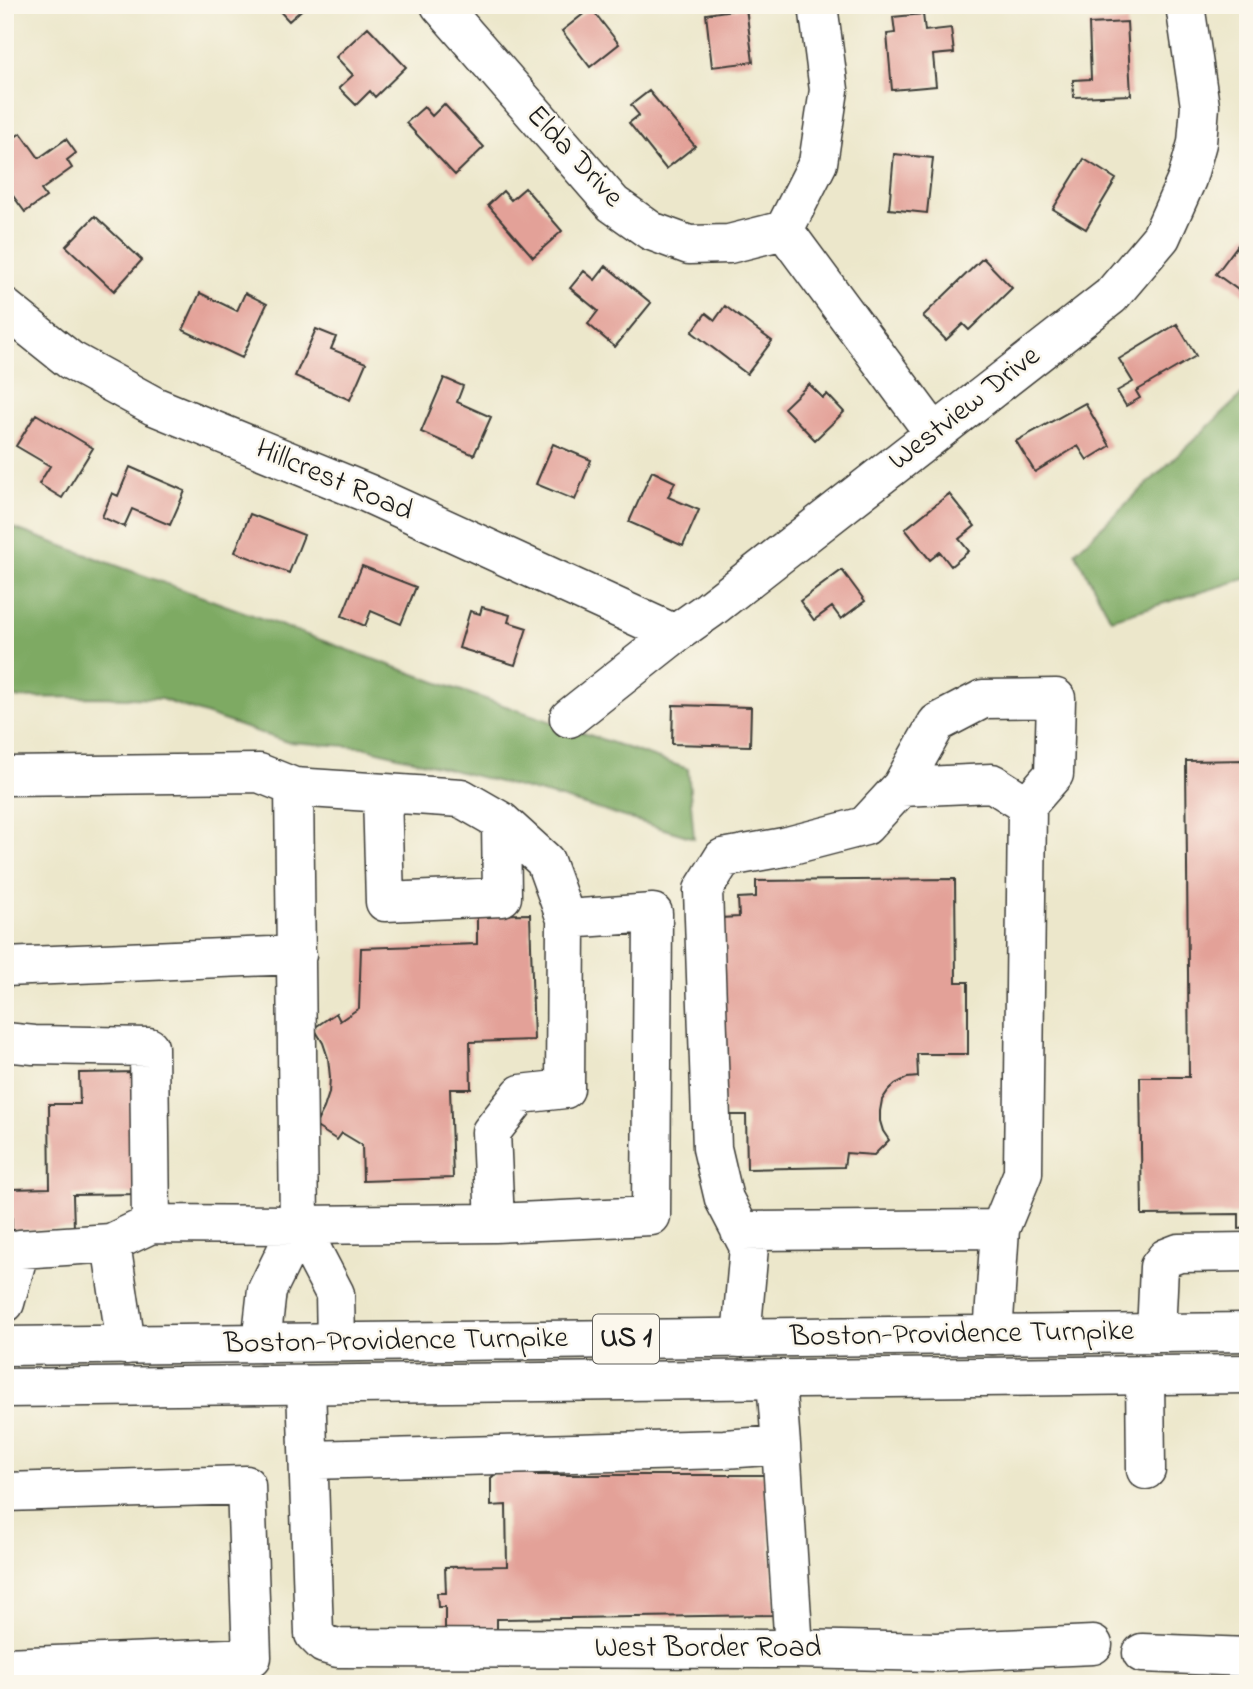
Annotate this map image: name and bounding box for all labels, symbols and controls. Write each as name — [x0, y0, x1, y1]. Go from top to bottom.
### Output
street label: Elda Drive — [515, 96, 634, 219]
street label: Westview Drive — [880, 335, 1051, 482]
street label: Hillcrest Road — [249, 428, 420, 534]
street label: Boston-Providence Turnpike — [788, 1310, 1135, 1360]
road number: US 1 — [593, 1314, 659, 1364]
street label: Boston-Providence Turnpike — [222, 1317, 569, 1367]
street label: West Border Road — [595, 1627, 822, 1671]

